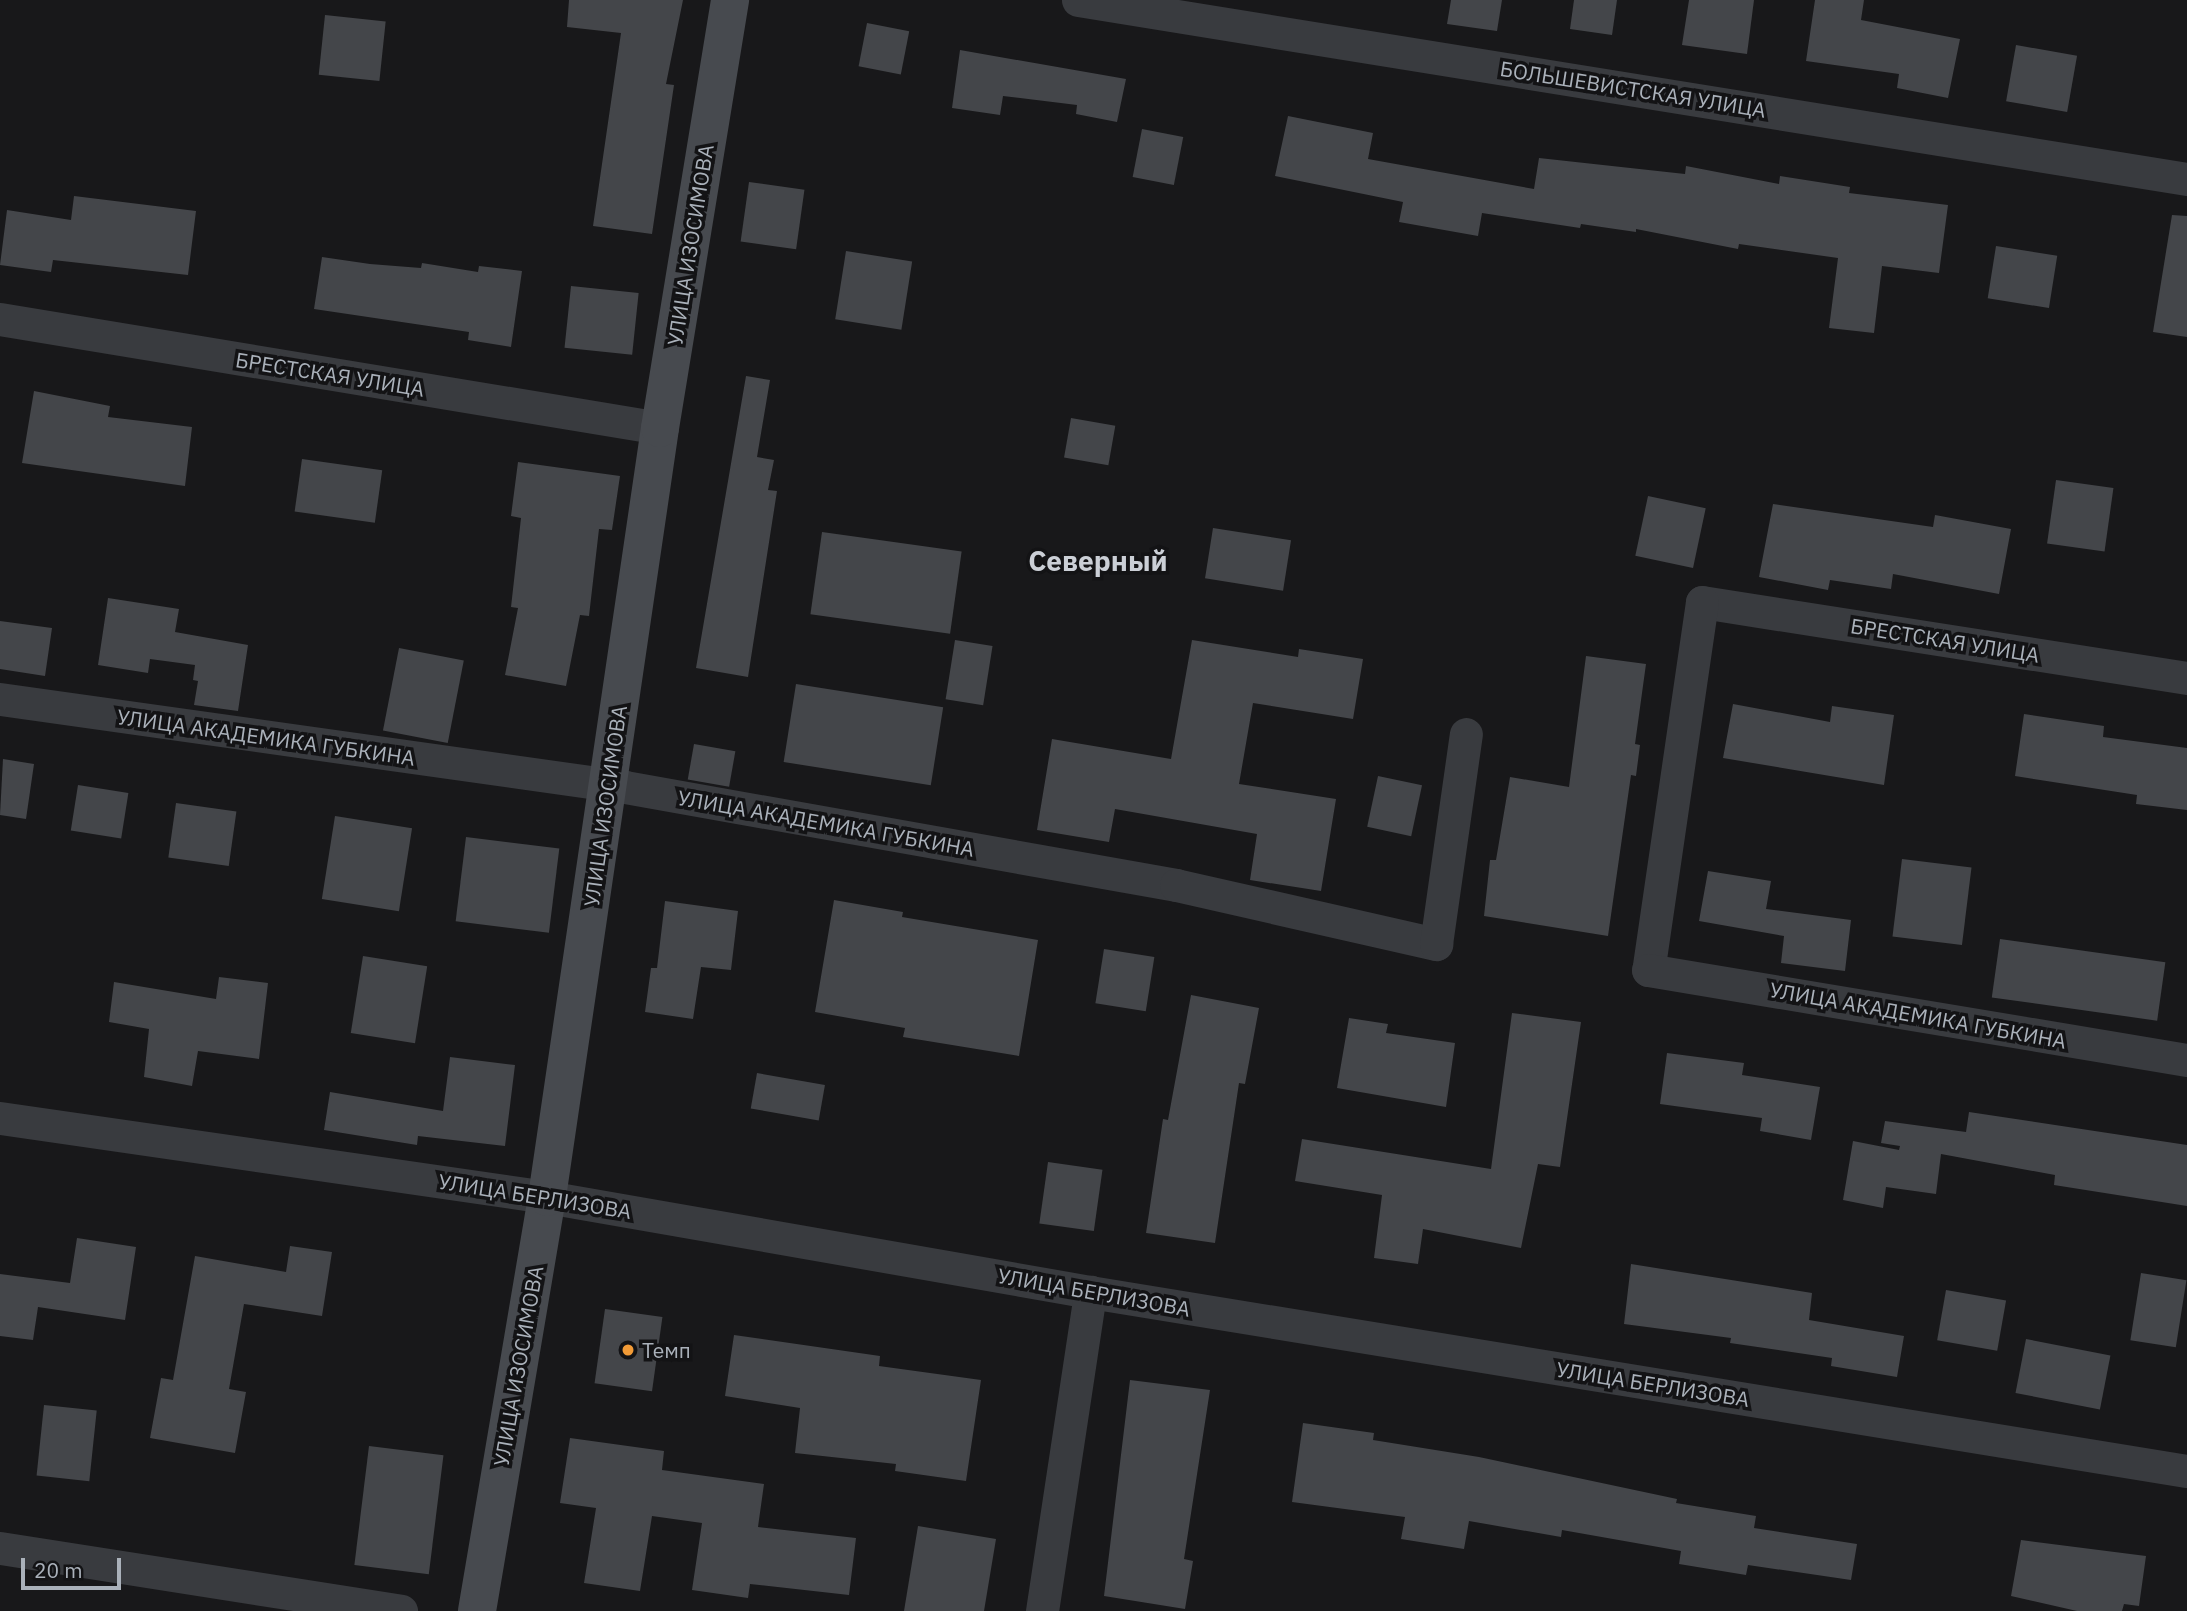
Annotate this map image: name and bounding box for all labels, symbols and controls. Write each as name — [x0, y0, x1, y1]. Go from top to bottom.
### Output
street label: БОЛЬШЕВИСТСКАЯ УЛИЦА — [1498, 56, 1768, 122]
street label: УЛИЦА ИЗОСИМОВА — [662, 143, 718, 347]
street label: БРЕСТСКАЯ УЛИЦА — [234, 347, 426, 401]
district label: Северный — [1028, 544, 1168, 578]
street label: БРЕСТСКАЯ УЛИЦА — [1849, 613, 2041, 667]
street label: УЛИЦА АКАДЕМИКА ГУБКИНА — [115, 704, 417, 770]
street label: УЛИЦА ИЗОСИМОВА — [578, 704, 632, 908]
street label: УЛИЦА АКАДЕМИКА ГУБКИНА — [676, 784, 976, 862]
street label: УЛИЦА АКАДЕМИКА ГУБКИНА — [1768, 976, 2068, 1054]
street label: УЛИЦА БЕРЛИЗОВА — [437, 1168, 633, 1224]
street label: УЛИЦА БЕРЛИЗОВА — [996, 1263, 1192, 1321]
street label: УЛИЦА ИЗОСИМОВА — [488, 1264, 548, 1468]
place label: Темп — [642, 1337, 691, 1363]
marker: Темп — [620, 1342, 636, 1358]
street label: УЛИЦА БЕРЛИЗОВА — [1555, 1356, 1751, 1412]
scale bar — [24, 1544, 124, 1588]
text: 20 m — [34, 1556, 83, 1584]

